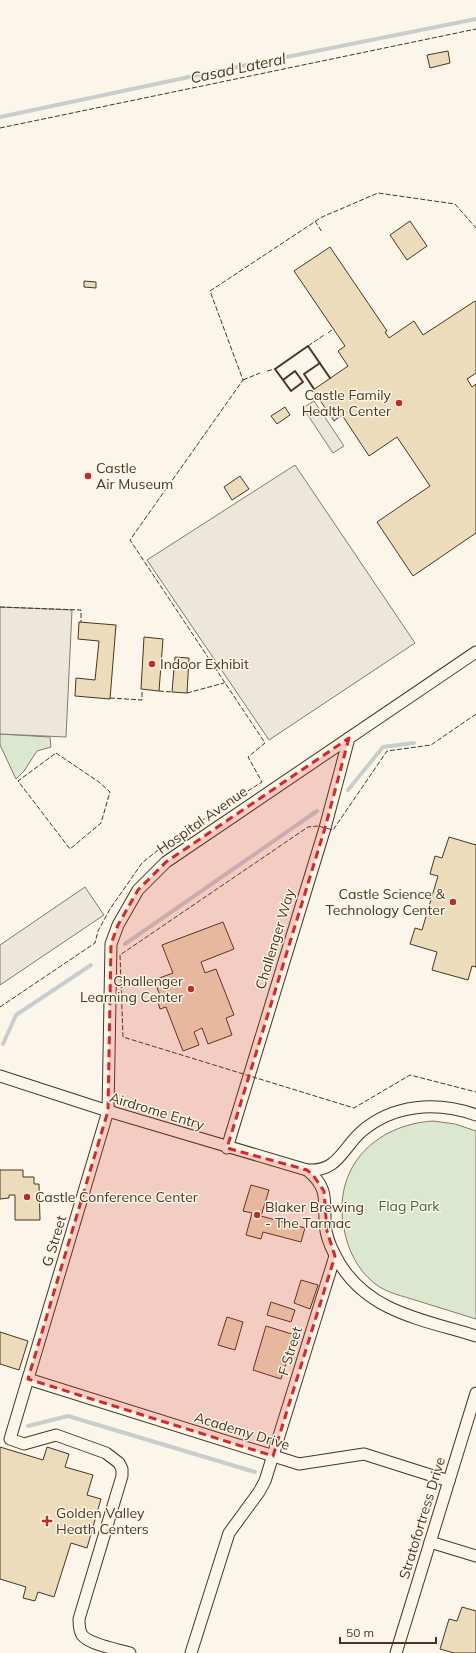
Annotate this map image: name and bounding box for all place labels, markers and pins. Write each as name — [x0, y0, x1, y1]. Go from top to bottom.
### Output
place label: Castle Family Health Center — [302, 386, 392, 420]
marker: Castle Family Health Center — [394, 398, 404, 408]
place label: Castle Air Museum — [96, 459, 173, 493]
marker: Castle Air Museum — [83, 471, 93, 481]
place label: Indoor Exhibit — [160, 655, 249, 673]
marker: Indoor Exhibit — [147, 659, 157, 669]
place label: Castle Science & Technology Center — [325, 885, 446, 919]
marker: Castle Science & Technology Center — [448, 897, 458, 907]
place label: Challenger Learning Center — [80, 972, 184, 1006]
marker: Challenger Learning Center — [186, 984, 196, 994]
place label: Castle Conference Center — [35, 1188, 199, 1206]
marker: Castle Conference Center — [22, 1192, 32, 1202]
place label: Blaker Brewing - The Tarmac — [265, 1198, 364, 1232]
marker: Blaker Brewing - The Tarmac — [252, 1210, 262, 1220]
place label: Golden Valley Heath Centers — [56, 1504, 149, 1538]
marker: Golden Valley Heath Centers — [41, 1515, 53, 1527]

